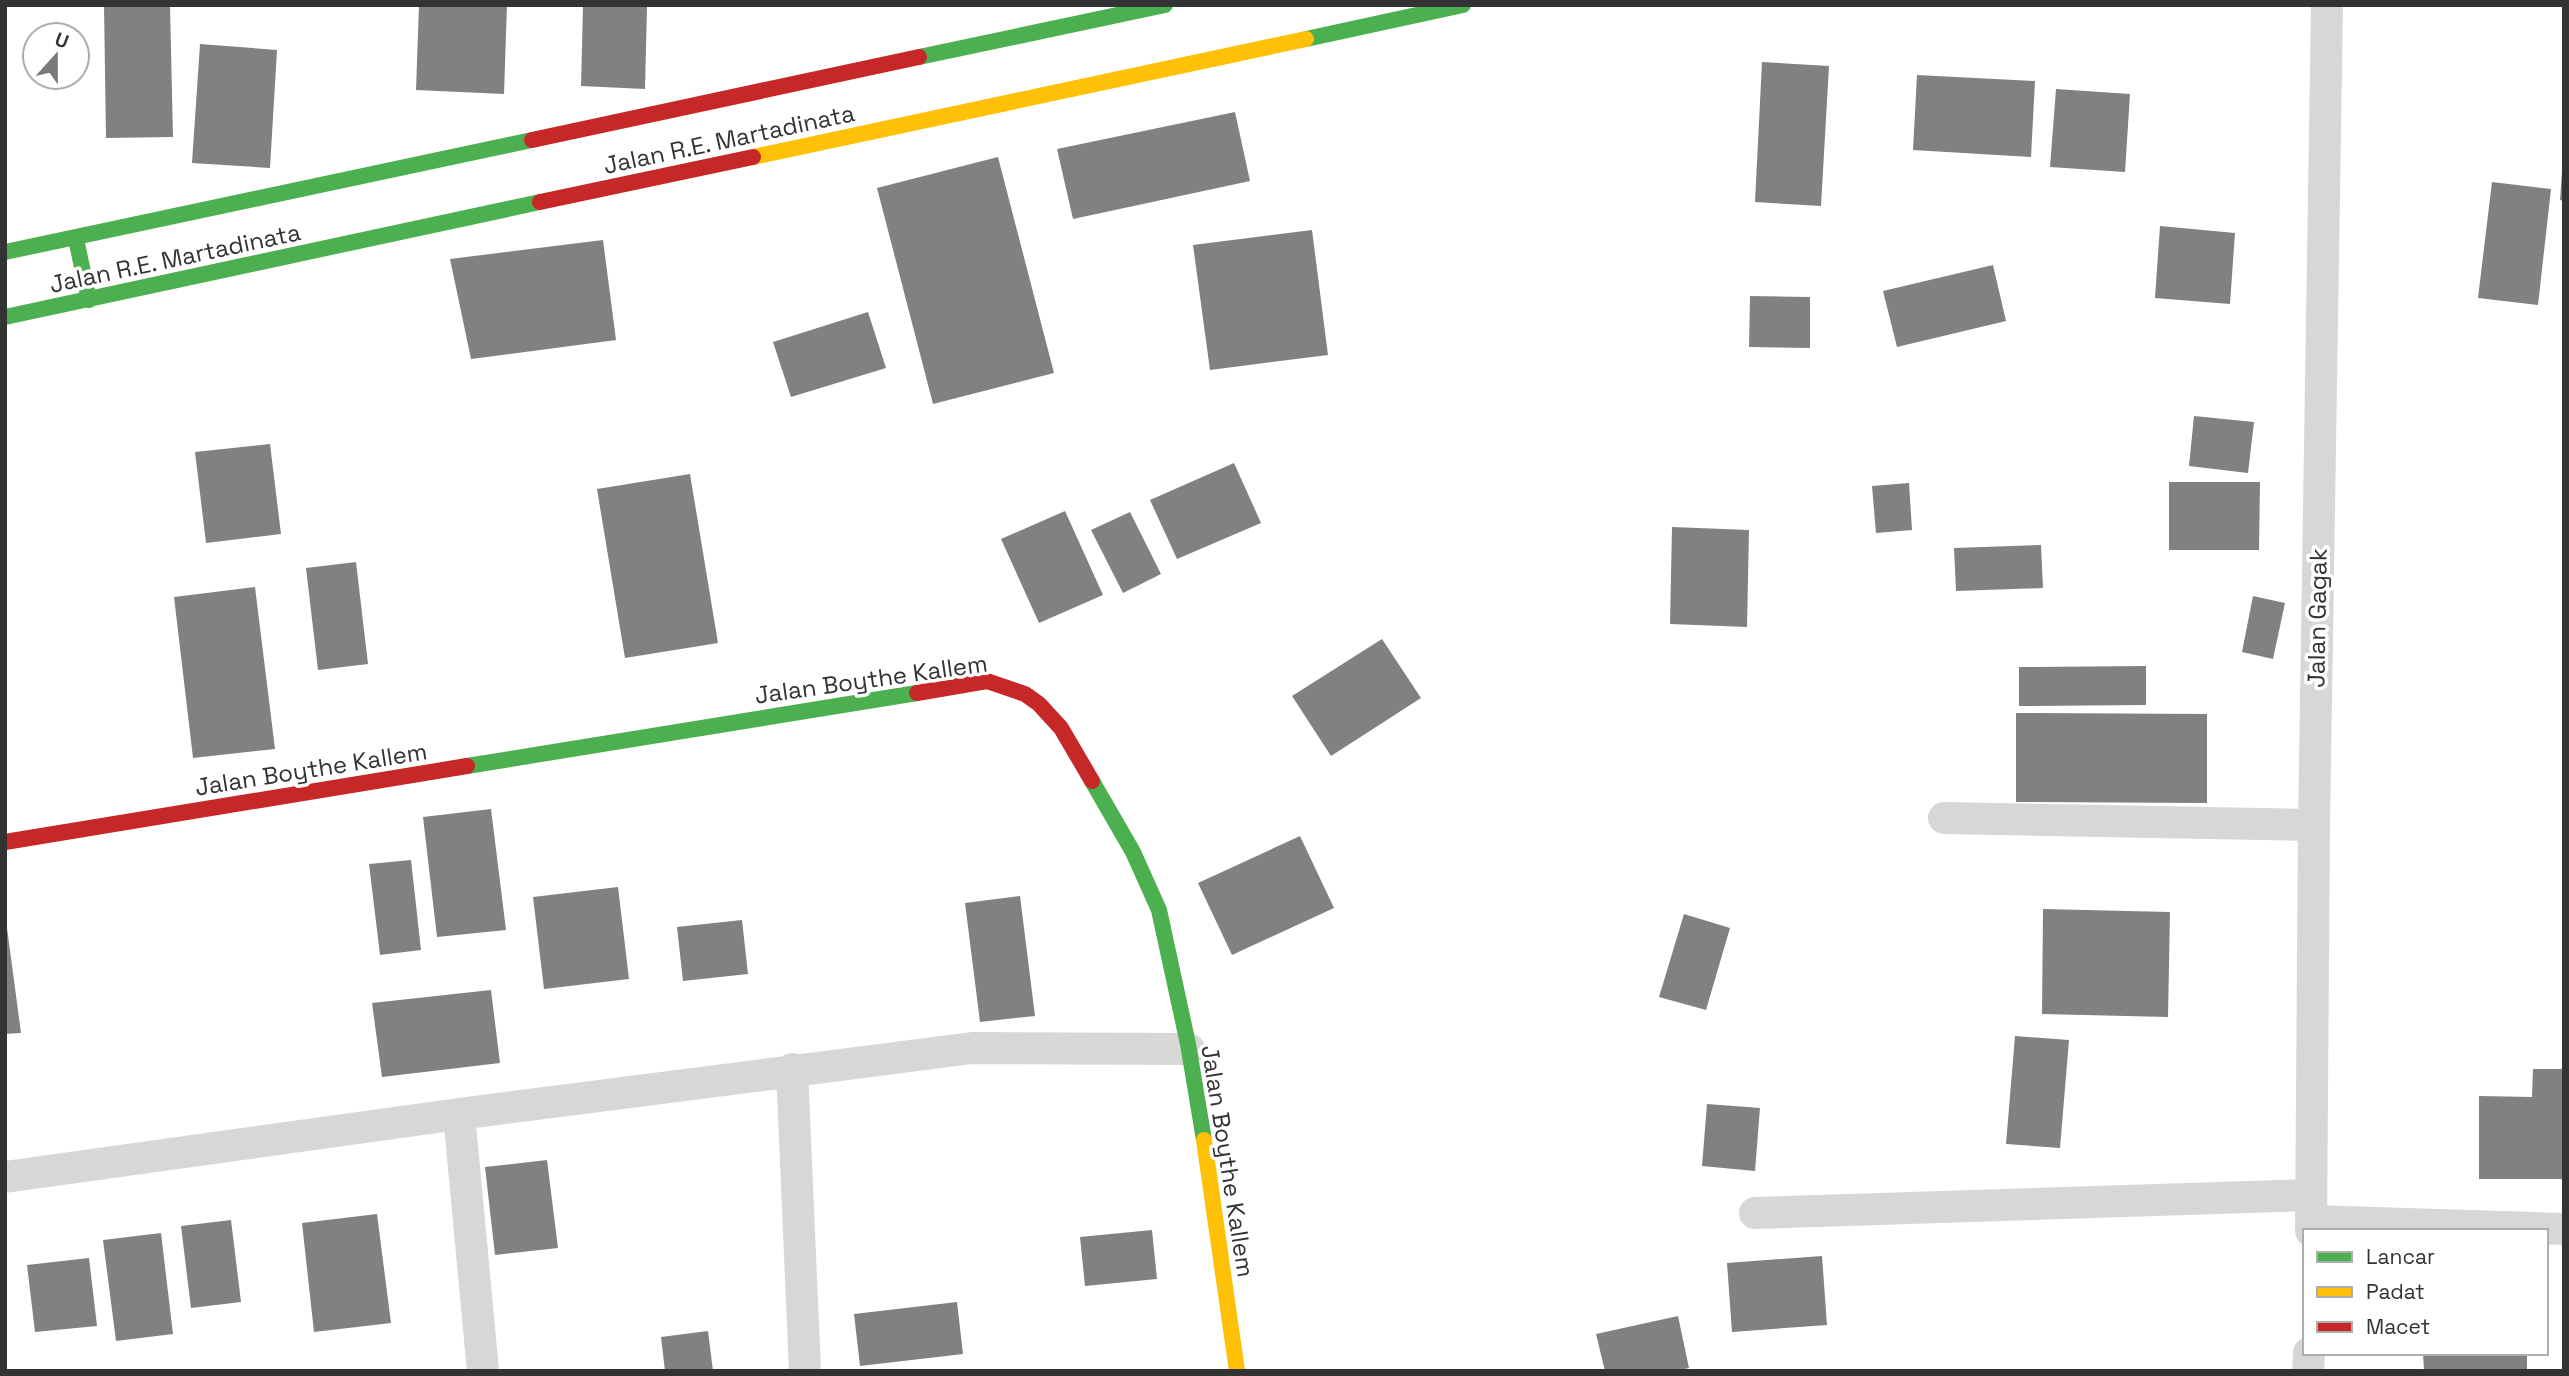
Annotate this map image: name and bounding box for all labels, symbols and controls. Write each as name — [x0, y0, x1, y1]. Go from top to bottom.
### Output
north arrow — [21, 21, 91, 91]
text: U — [51, 27, 72, 55]
street label: Jalan R.E. Martadinata — [601, 97, 858, 181]
street label: Jalan R.E. Martadinata — [47, 216, 304, 300]
street label: Jalan Gagak — [2300, 548, 2334, 688]
street label: Jalan Boythe Kallem — [753, 647, 989, 711]
street label: Jalan Boythe Kallem — [193, 735, 429, 803]
street label: Jalan Boythe Kallem — [1194, 1043, 1262, 1279]
legend — [2303, 1229, 2548, 1355]
text: Lancar — [2366, 1243, 2435, 1270]
text: Padat — [2366, 1278, 2425, 1305]
text: Macet — [2366, 1313, 2430, 1340]

